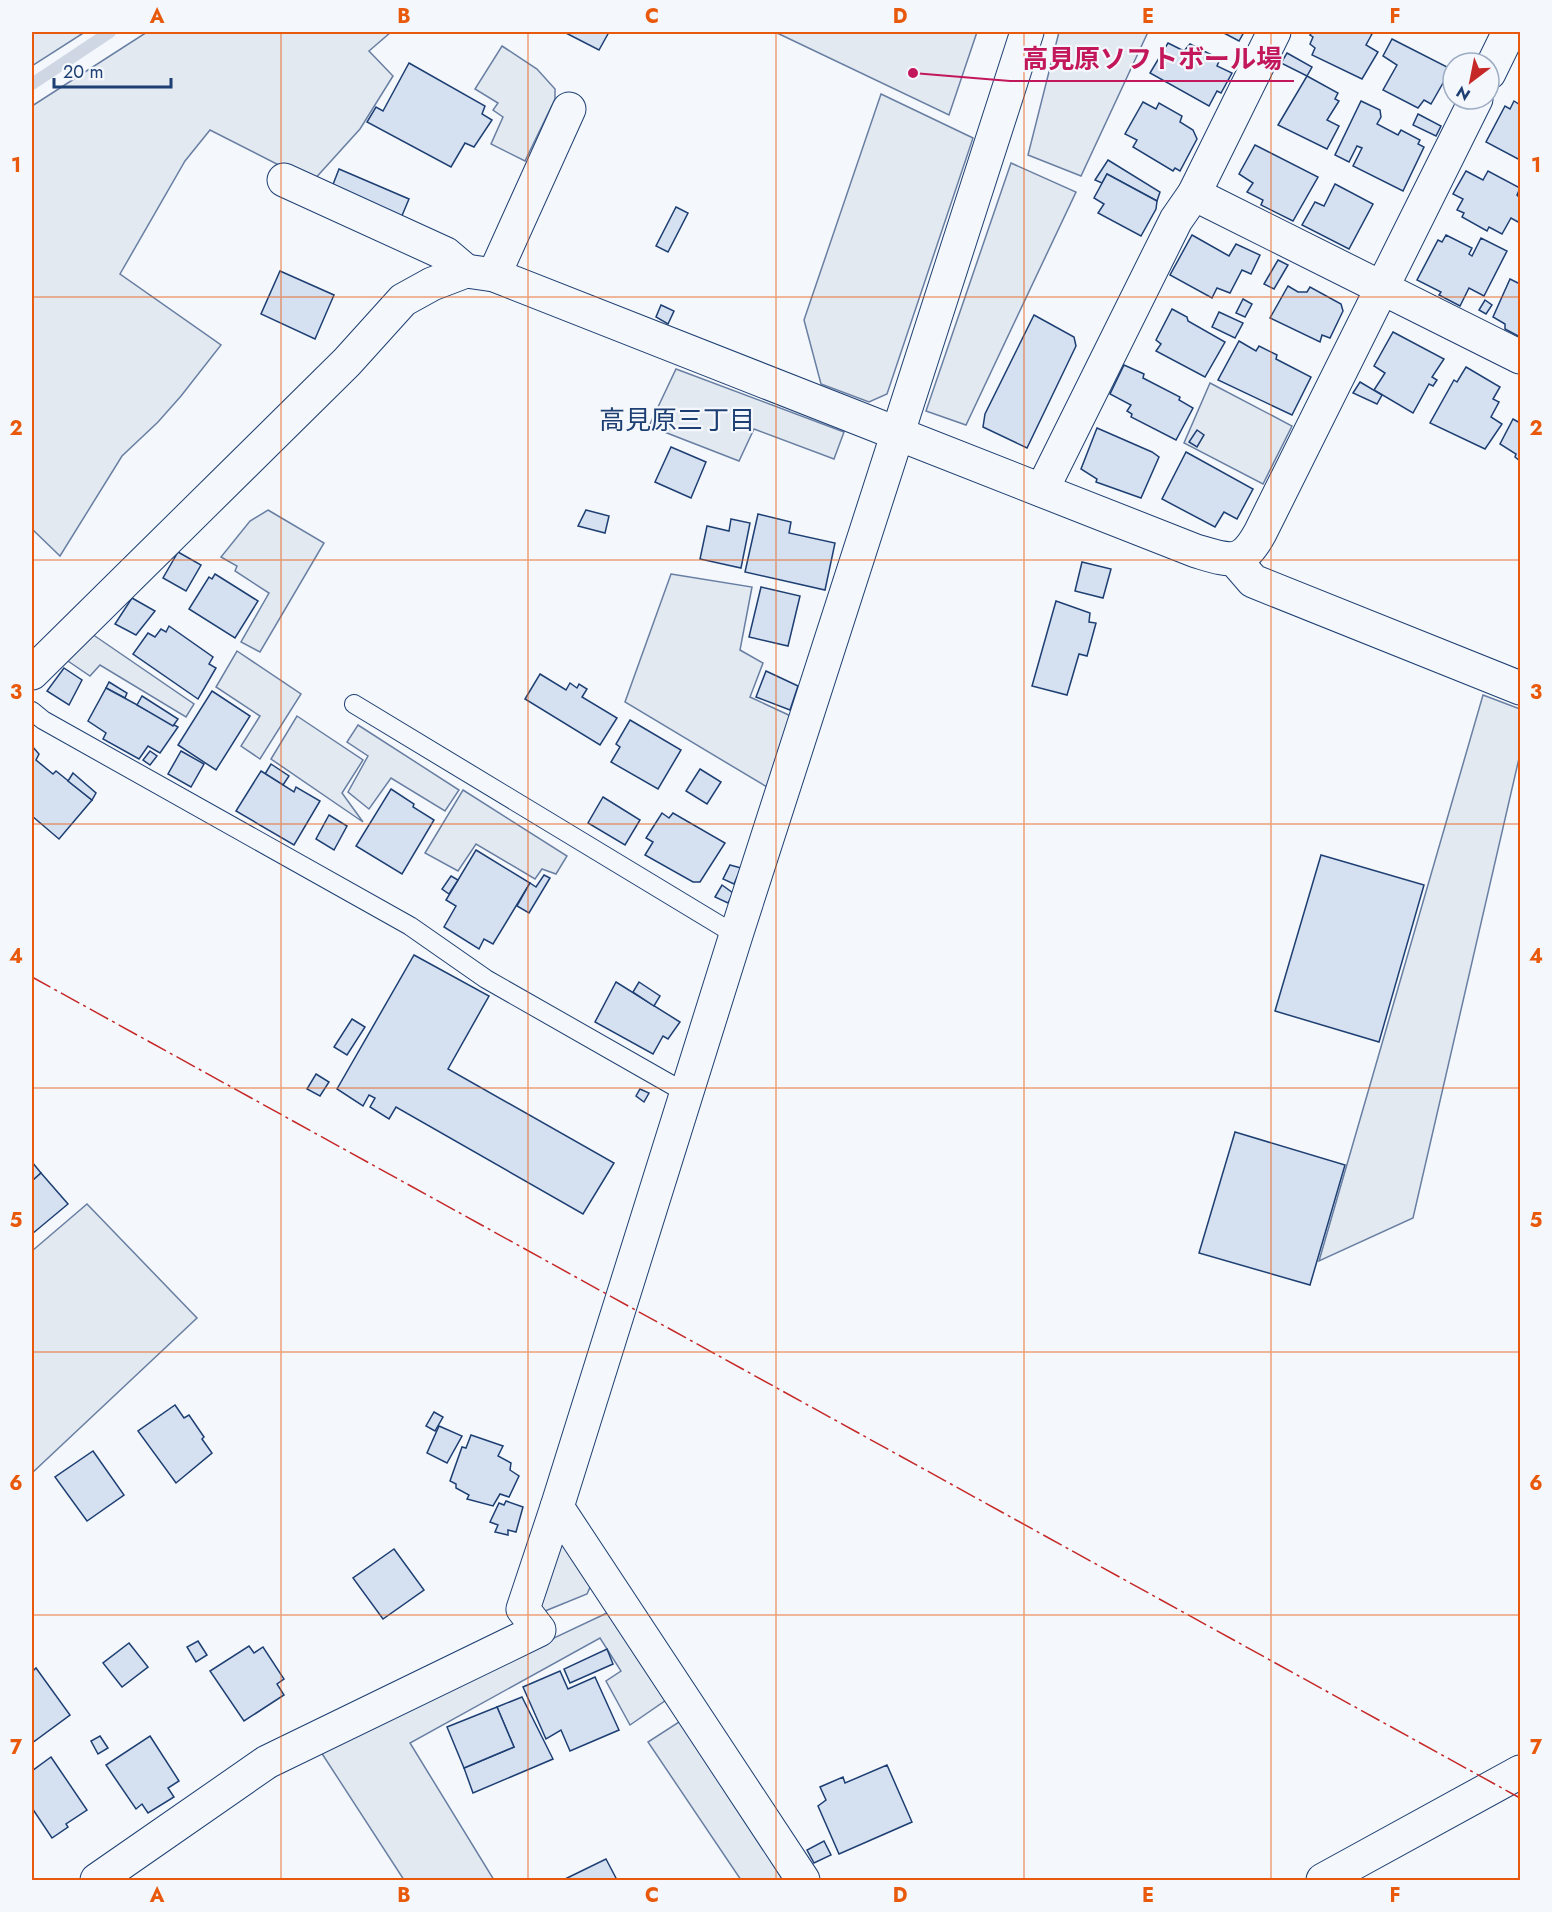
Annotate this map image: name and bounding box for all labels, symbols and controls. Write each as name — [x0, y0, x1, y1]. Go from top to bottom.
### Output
text: A — [149, 2, 165, 31]
text: B — [397, 2, 411, 31]
text: C — [645, 2, 659, 31]
text: D — [893, 2, 907, 31]
text: E — [1142, 2, 1154, 31]
text: F — [1389, 2, 1401, 31]
callout: 高見原ソフトボール場 — [1010, 37, 1294, 81]
text: 高見原ソフトボール場 — [1022, 40, 1282, 78]
scale bar — [54, 51, 171, 89]
north arrow — [1441, 51, 1501, 111]
text: 20 m — [63, 59, 103, 85]
text: N — [1452, 80, 1475, 106]
text: 1 — [11, 151, 21, 180]
text: 1 — [1531, 151, 1541, 180]
district label: 高見原三丁目 — [599, 401, 755, 439]
text: 2 — [9, 414, 23, 443]
text: 2 — [1529, 414, 1543, 443]
text: 3 — [10, 678, 22, 707]
text: 3 — [1530, 678, 1542, 707]
text: 4 — [9, 942, 23, 971]
text: 4 — [1529, 942, 1543, 971]
text: 5 — [10, 1206, 23, 1235]
text: 5 — [1530, 1206, 1543, 1235]
text: 6 — [9, 1469, 23, 1498]
text: 6 — [1529, 1469, 1543, 1498]
text: 7 — [10, 1733, 23, 1762]
text: 7 — [1530, 1733, 1543, 1762]
text: A — [149, 1881, 165, 1910]
text: B — [397, 1881, 411, 1910]
text: C — [645, 1881, 659, 1910]
text: D — [893, 1881, 907, 1910]
text: E — [1142, 1881, 1154, 1910]
text: F — [1389, 1881, 1401, 1910]

